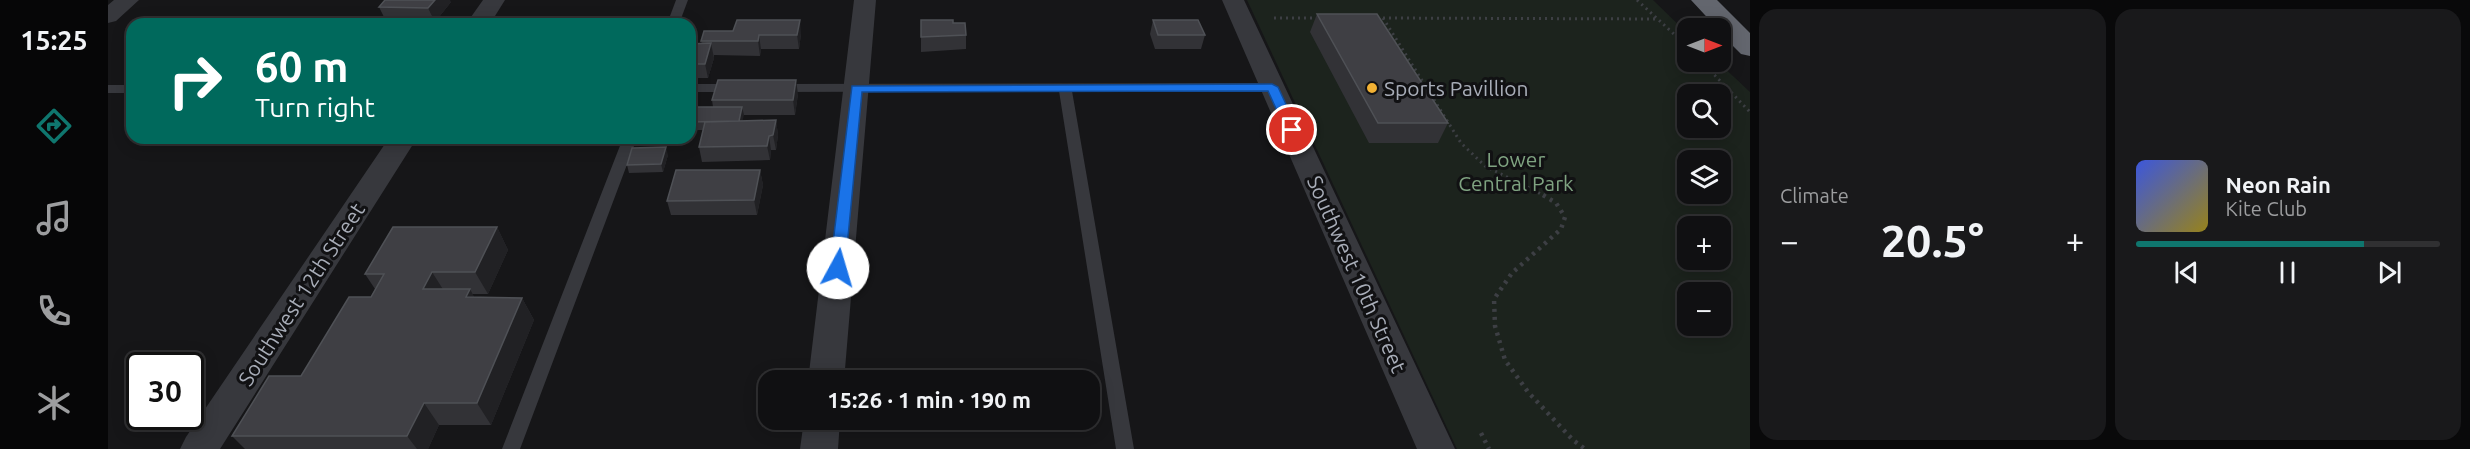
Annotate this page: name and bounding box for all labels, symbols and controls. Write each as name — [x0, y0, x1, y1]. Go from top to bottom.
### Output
north arrow — [1677, 18, 1731, 72]
map controls — [1677, 18, 1731, 336]
text: 15:25 — [20, 25, 88, 55]
icon: right — [156, 42, 234, 120]
text: 60 m — [255, 43, 349, 90]
place label: Sports Pavillion — [1384, 76, 1529, 100]
marker: Sports Pavillion — [1365, 81, 1379, 95]
button: search — [1677, 84, 1731, 138]
text: Turn right — [255, 92, 375, 122]
pin — [1266, 104, 1317, 155]
icon: directions — [33, 105, 75, 147]
icon: arrive — [1275, 113, 1308, 146]
park label: Lower Central Park — [1458, 147, 1574, 195]
button: layers — [1677, 150, 1731, 204]
street label: Southwest 10th Street — [1303, 172, 1411, 376]
text: Neon Rain — [2226, 172, 2331, 197]
text: Climate — [1780, 184, 1849, 207]
icon: music — [33, 197, 75, 239]
text: Kite Club — [2226, 197, 2307, 220]
street label: Southwest 12th Street — [233, 198, 369, 390]
text: 20.5° — [1881, 215, 1984, 266]
button: + — [1677, 216, 1731, 270]
text: − — [1780, 222, 1799, 259]
text: + — [2066, 222, 2084, 259]
position arrow — [806, 236, 870, 300]
icon: previous — [2170, 256, 2203, 289]
icon: pause — [2271, 256, 2304, 289]
icon: next — [2373, 256, 2406, 289]
button: − — [1677, 282, 1731, 336]
icon: phone — [33, 290, 75, 332]
speed limit sign: 30 — [126, 352, 204, 430]
icon: climate — [33, 382, 75, 424]
text: 15:26 · 1 min · 190 m — [827, 387, 1031, 412]

